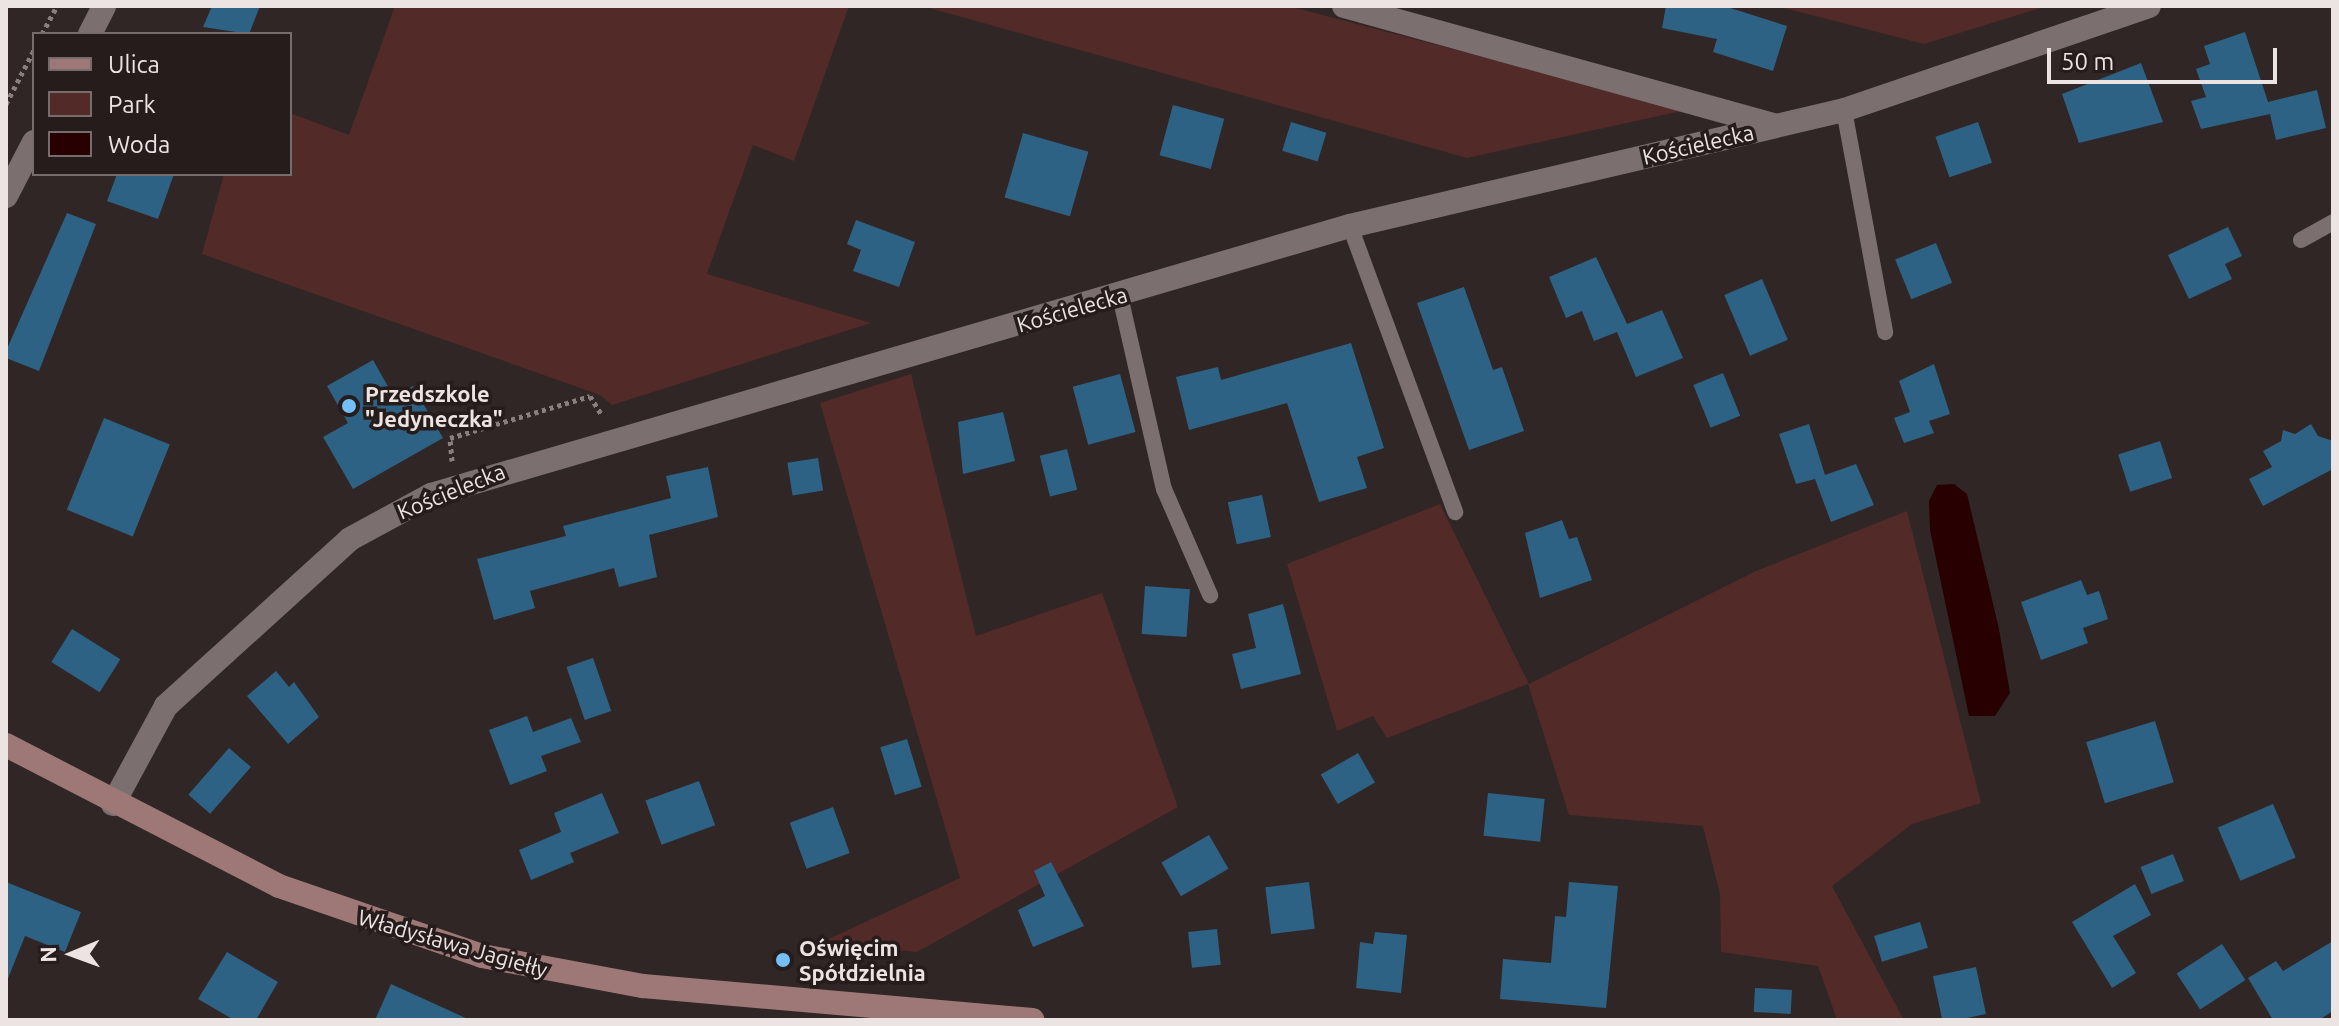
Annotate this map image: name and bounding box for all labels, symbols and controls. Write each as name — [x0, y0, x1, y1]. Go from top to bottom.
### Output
legend — [32, 32, 292, 176]
scale bar — [2051, 32, 2281, 82]
text: 50 m — [2061, 48, 2114, 75]
text: Ulica — [108, 51, 160, 78]
text: Park — [108, 91, 156, 118]
street label: Kościelecka — [1640, 118, 1756, 170]
text: Woda — [108, 131, 170, 158]
street label: Kościelecka — [1014, 281, 1130, 337]
place label: Przedszkole "Jedyneczka" — [365, 380, 503, 432]
marker: Przedszkole "Jedyneczka" — [340, 397, 358, 415]
street label: Kościelecka — [393, 457, 509, 525]
street label: Władysława Jagiełły — [355, 903, 551, 983]
north arrow — [32, 914, 112, 994]
place label: Oświęcim Spółdzielnia — [799, 934, 926, 986]
text: N — [35, 946, 60, 963]
marker: Oświęcim Spółdzielnia — [774, 951, 792, 969]

